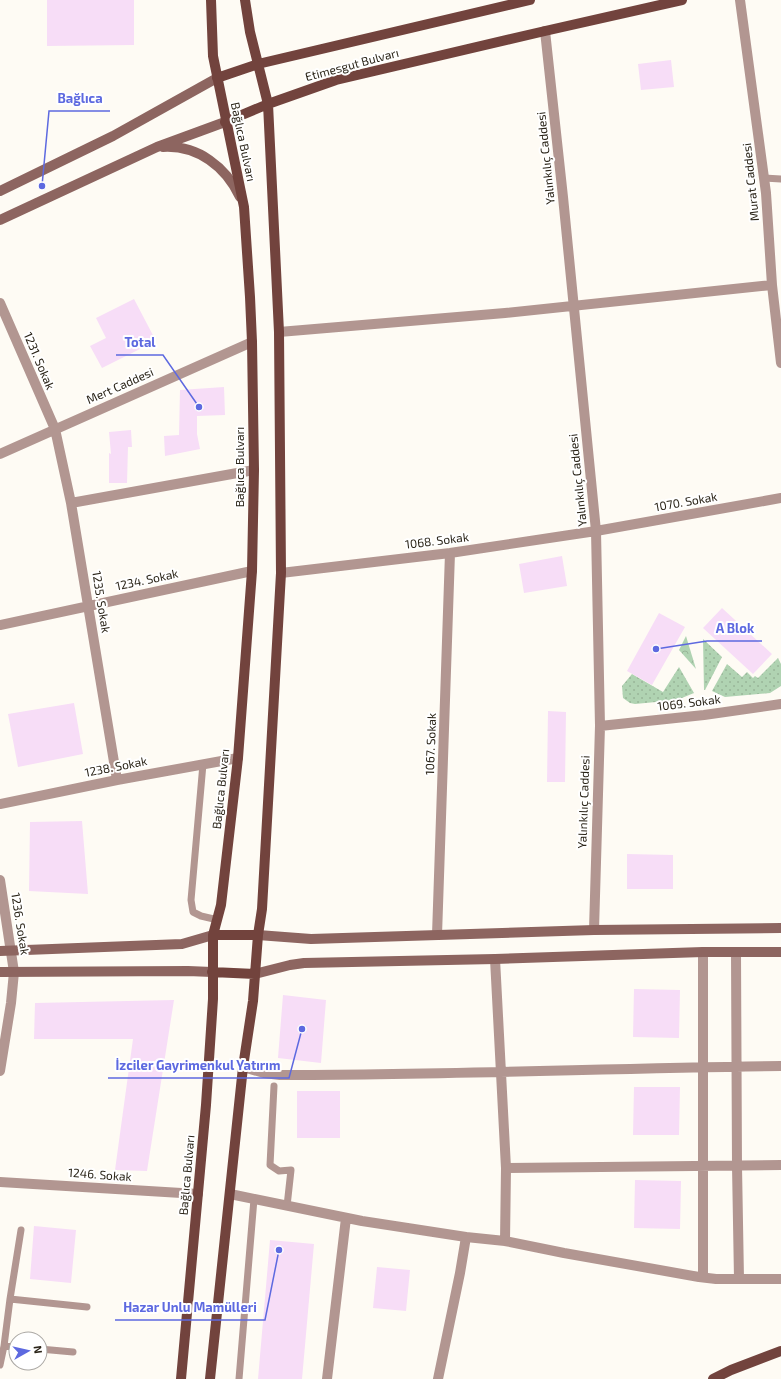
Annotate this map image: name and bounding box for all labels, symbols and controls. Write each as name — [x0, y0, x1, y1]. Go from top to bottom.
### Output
street label: Etimesgut Bulvarı — [303, 45, 400, 83]
callout: Bağlıca — [49, 86, 110, 111]
text: Bağlıca — [57, 90, 103, 106]
street label: Bağlıca Bulvarı — [229, 101, 259, 183]
street label: Yalınkılıç Caddesi — [533, 111, 558, 205]
street label: Murat Caddesi — [739, 142, 761, 222]
street label: 1231. Sokak — [22, 330, 58, 391]
callout: Total — [116, 330, 163, 355]
text: Total — [124, 334, 156, 350]
street label: Mert Caddesi — [84, 364, 155, 406]
street label: Bağlıca Bulvarı — [232, 427, 246, 507]
street label: Yalınkılıç Caddesi — [565, 433, 590, 527]
street label: 1070. Sokak — [654, 489, 718, 513]
street label: 1068. Sokak — [404, 529, 469, 551]
street label: 1234. Sokak — [114, 566, 179, 592]
street label: 1235. Sokak — [90, 570, 114, 634]
callout: A Blok — [707, 616, 762, 641]
text: A Blok — [716, 620, 755, 636]
street label: 1069. Sokak — [656, 691, 721, 713]
street label: 1067. Sokak — [422, 713, 438, 775]
street label: Bağlıca Bulvarı — [209, 748, 231, 830]
street label: 1238. Sokak — [83, 753, 148, 779]
street label: Yalınkılıç Caddesi — [574, 755, 593, 849]
street label: 1236. Sokak — [9, 892, 33, 956]
callout: İzciler Gayrimenkul Yatırım — [108, 1053, 289, 1078]
text: İzciler Gayrimenkul Yatırım — [116, 1057, 280, 1073]
street label: Bağlıca Bulvarı — [176, 1134, 196, 1216]
street label: 1246. Sokak — [68, 1165, 132, 1183]
callout: Hazar Unlu Mamülleri — [115, 1295, 265, 1320]
text: Hazar Unlu Mamülleri — [123, 1299, 257, 1315]
north arrow — [8, 1331, 48, 1371]
text: N — [31, 1345, 45, 1354]

